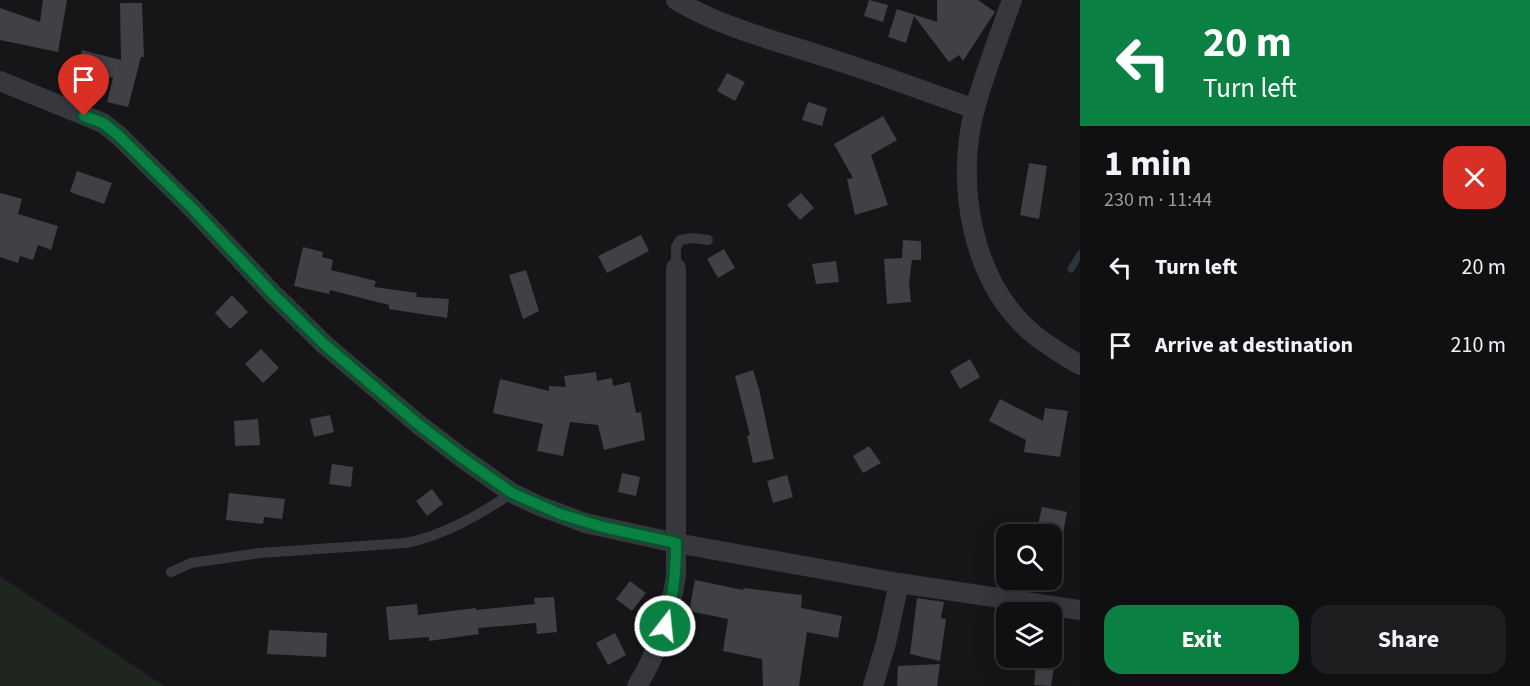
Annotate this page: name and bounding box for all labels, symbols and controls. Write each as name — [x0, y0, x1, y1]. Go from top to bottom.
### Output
text: 20 m — [1203, 13, 1292, 73]
icon: left — [1104, 24, 1182, 102]
pin — [58, 54, 109, 116]
icon: arrive — [67, 63, 100, 96]
text: Turn left — [1203, 69, 1297, 108]
text: 1 min — [1104, 138, 1192, 189]
button: close — [1443, 146, 1506, 209]
text: 230 m · 11:44 — [1104, 186, 1212, 214]
icon: left — [1104, 251, 1137, 284]
text: Turn left — [1155, 251, 1237, 283]
text: 20 m — [1461, 251, 1506, 283]
icon: arrive — [1104, 329, 1137, 362]
text: Arrive at destination — [1155, 329, 1353, 361]
text: 210 m — [1451, 329, 1506, 361]
map controls — [996, 524, 1062, 668]
button: search — [996, 524, 1062, 590]
position arrow — [633, 594, 697, 658]
button: layers — [996, 602, 1062, 668]
button: Exit — [1104, 605, 1299, 674]
button: Share — [1311, 605, 1506, 674]

